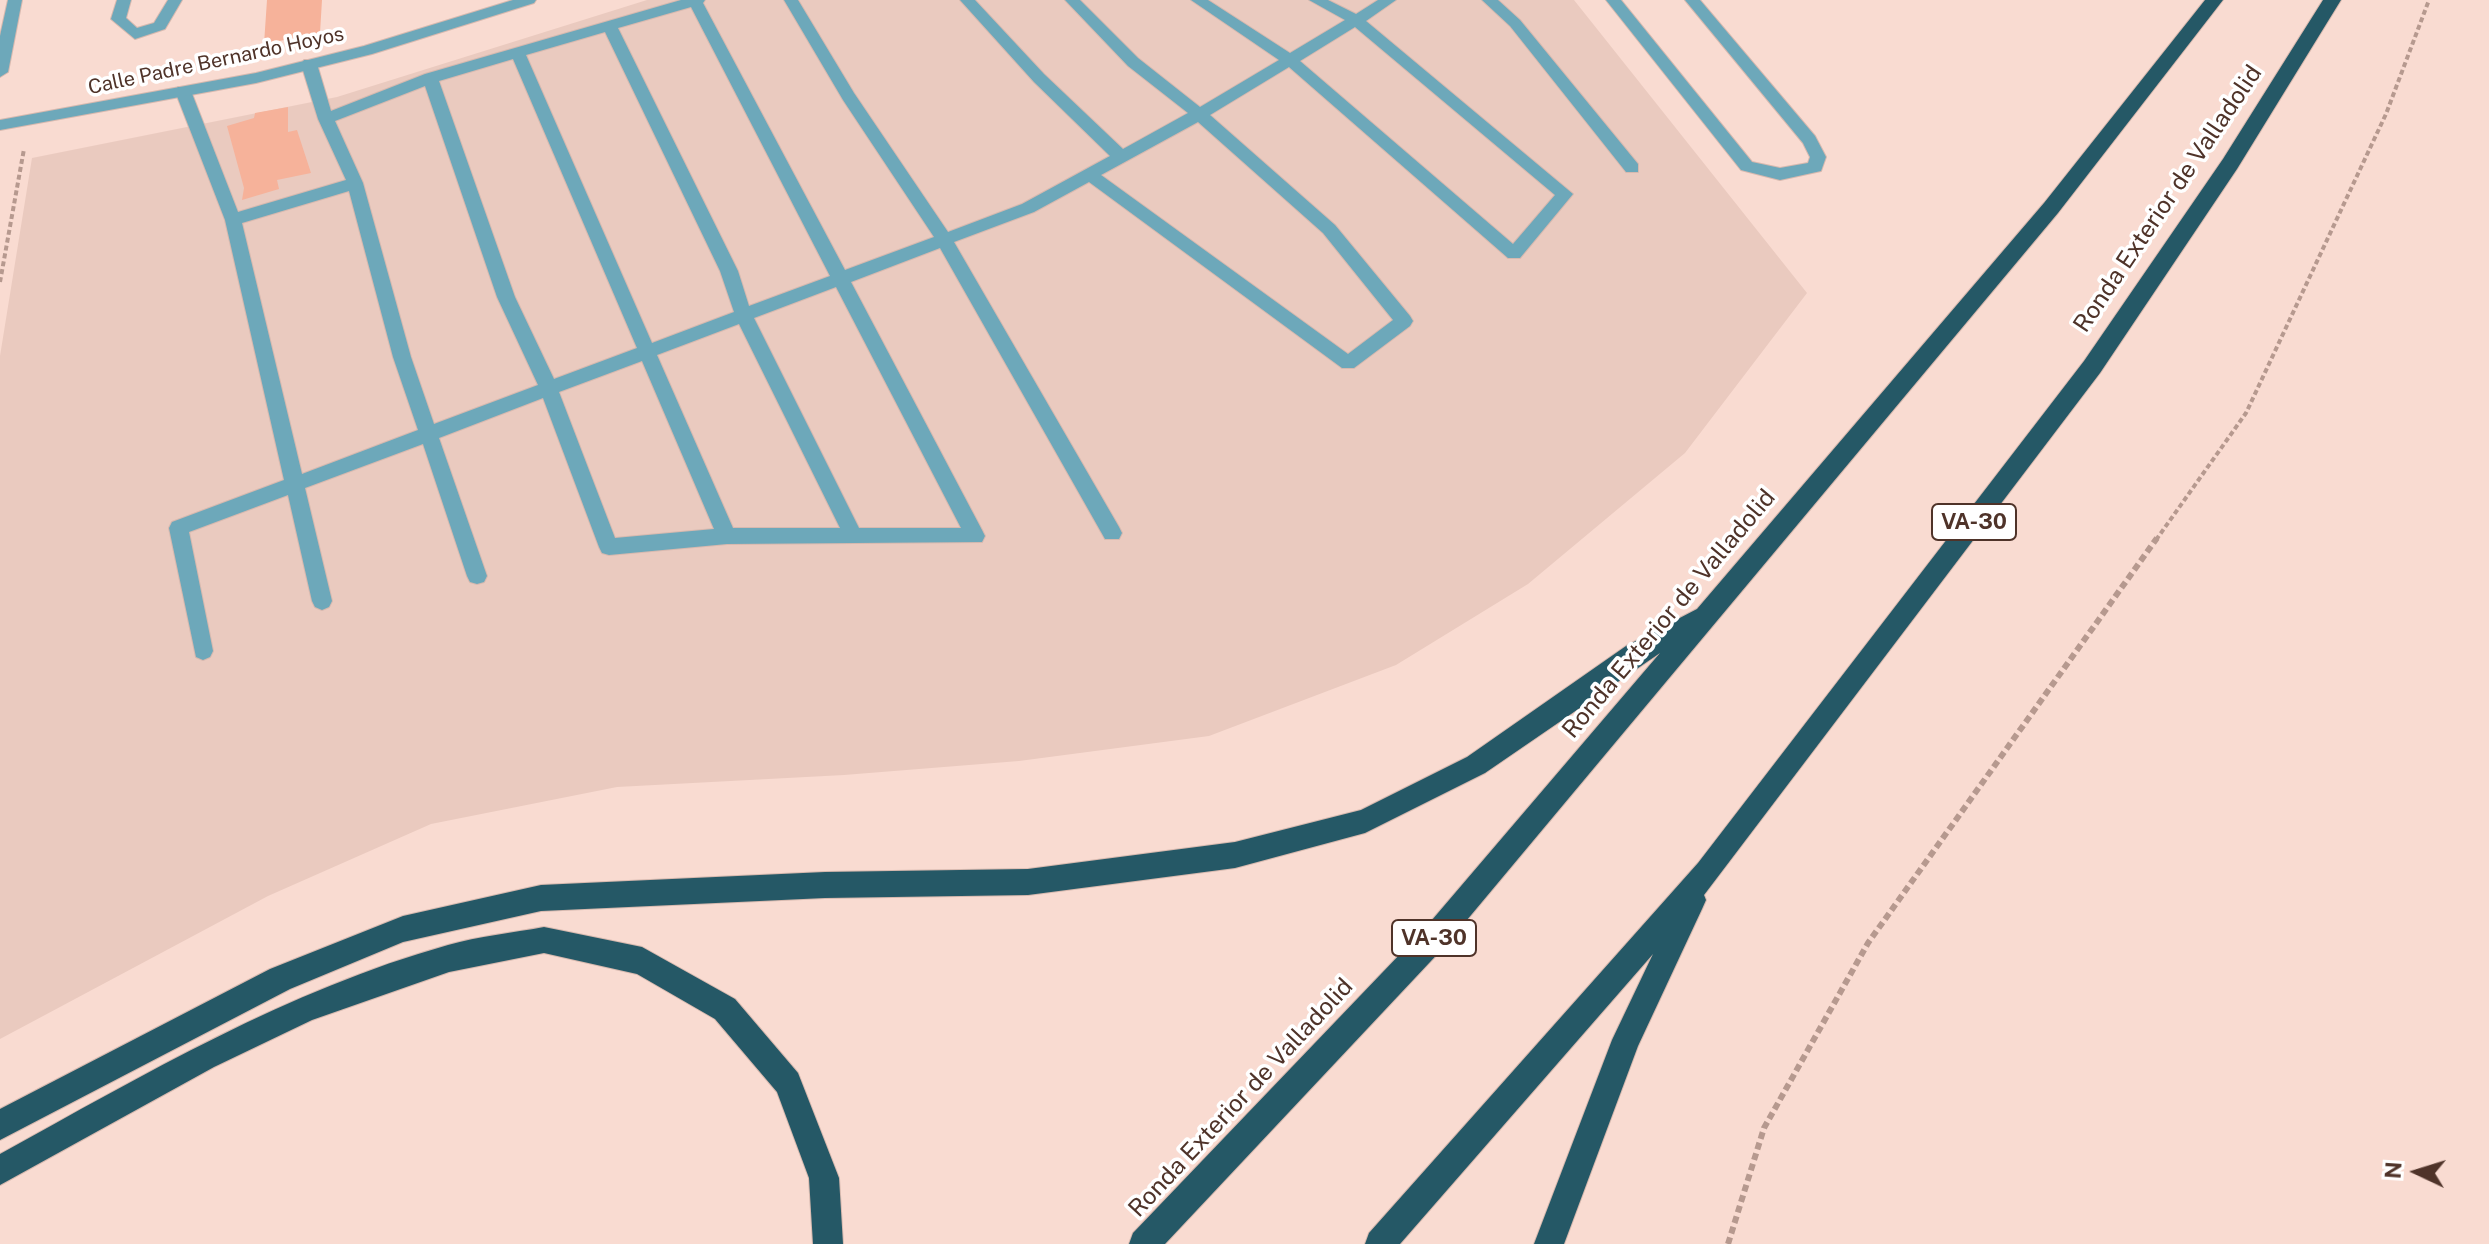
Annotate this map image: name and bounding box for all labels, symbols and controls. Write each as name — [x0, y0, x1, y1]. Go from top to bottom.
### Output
street label: Calle Padre Bernardo Hoyos — [86, 22, 346, 100]
street label: Ronda Exterior de Valladolid — [2068, 60, 2268, 338]
street label: Ronda Exterior de Valladolid — [1556, 484, 1782, 744]
road number: VA-30 — [1932, 504, 2016, 540]
road number: VA-30 — [1392, 920, 1476, 956]
street label: Ronda Exterior de Valladolid — [1123, 973, 1359, 1223]
north arrow — [2377, 1132, 2457, 1212]
text: N — [2379, 1161, 2407, 1180]

